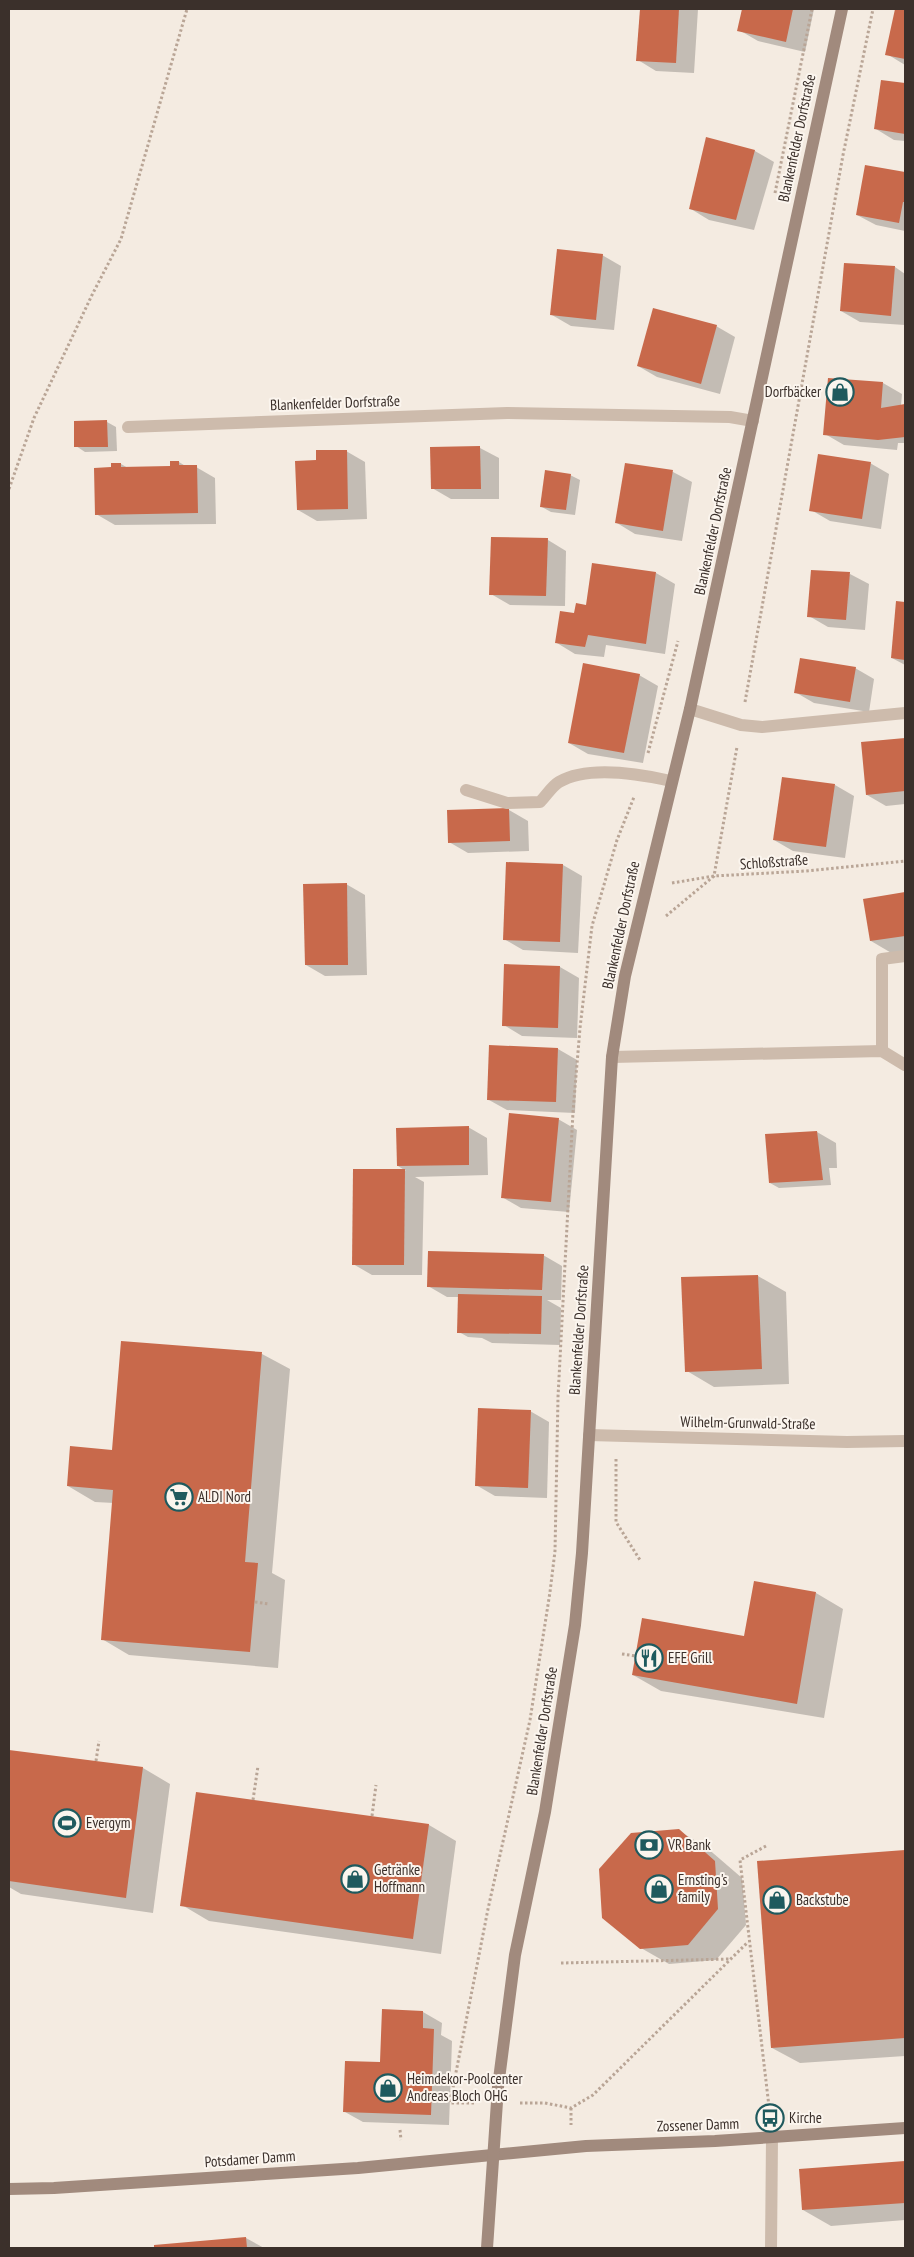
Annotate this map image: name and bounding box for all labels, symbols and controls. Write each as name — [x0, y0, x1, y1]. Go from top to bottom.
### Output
street label: Blankenfelder Dorfstraße — [774, 72, 819, 204]
shop icon: Dorfbäcker — [825, 377, 855, 407]
place label: Dorfbäcker — [765, 382, 822, 401]
street label: Blankenfelder Dorfstraße — [270, 391, 400, 414]
street label: Blankenfelder Dorfstraße — [690, 465, 735, 597]
street label: Schloßstraße — [739, 850, 809, 873]
street label: Blankenfelder Dorfstraße — [598, 859, 643, 991]
street label: Blankenfelder Dorfstraße — [564, 1264, 593, 1396]
street label: Wilhelm-Grunwald-Straße — [680, 1412, 816, 1433]
supermarket icon: ALDI Nord — [164, 1482, 194, 1512]
place label: ALDI Nord — [198, 1487, 251, 1506]
restaurant icon: EFE Grill — [634, 1643, 664, 1673]
place label: EFE Grill — [668, 1648, 712, 1667]
street label: Blankenfelder Dorfstraße — [522, 1665, 561, 1797]
sports icon: Evergym — [52, 1808, 82, 1838]
place label: Evergym — [86, 1813, 130, 1832]
bank icon: VR Bank — [634, 1830, 664, 1860]
place label: VR Bank — [667, 1835, 711, 1854]
place label: Getränke Hoffmann — [374, 1860, 425, 1896]
shop icon: Getränke Hoffmann — [340, 1864, 370, 1894]
place label: Ernsting's family — [678, 1870, 728, 1906]
shop icon: Ernsting's family — [644, 1874, 674, 1904]
shop icon: Backstube — [762, 1885, 792, 1915]
place label: Backstube — [796, 1890, 849, 1909]
place label: Heimdekor-Poolcenter Andreas Bloch OHG — [407, 2069, 523, 2105]
shop icon: Heimdekor-Poolcenter Andreas Bloch OHG — [373, 2073, 403, 2103]
bus stop icon: Kirche — [755, 2103, 785, 2133]
place label: Kirche — [789, 2108, 822, 2127]
street label: Zossener Damm — [657, 2114, 739, 2135]
street label: Potsdamer Damm — [204, 2146, 296, 2171]

